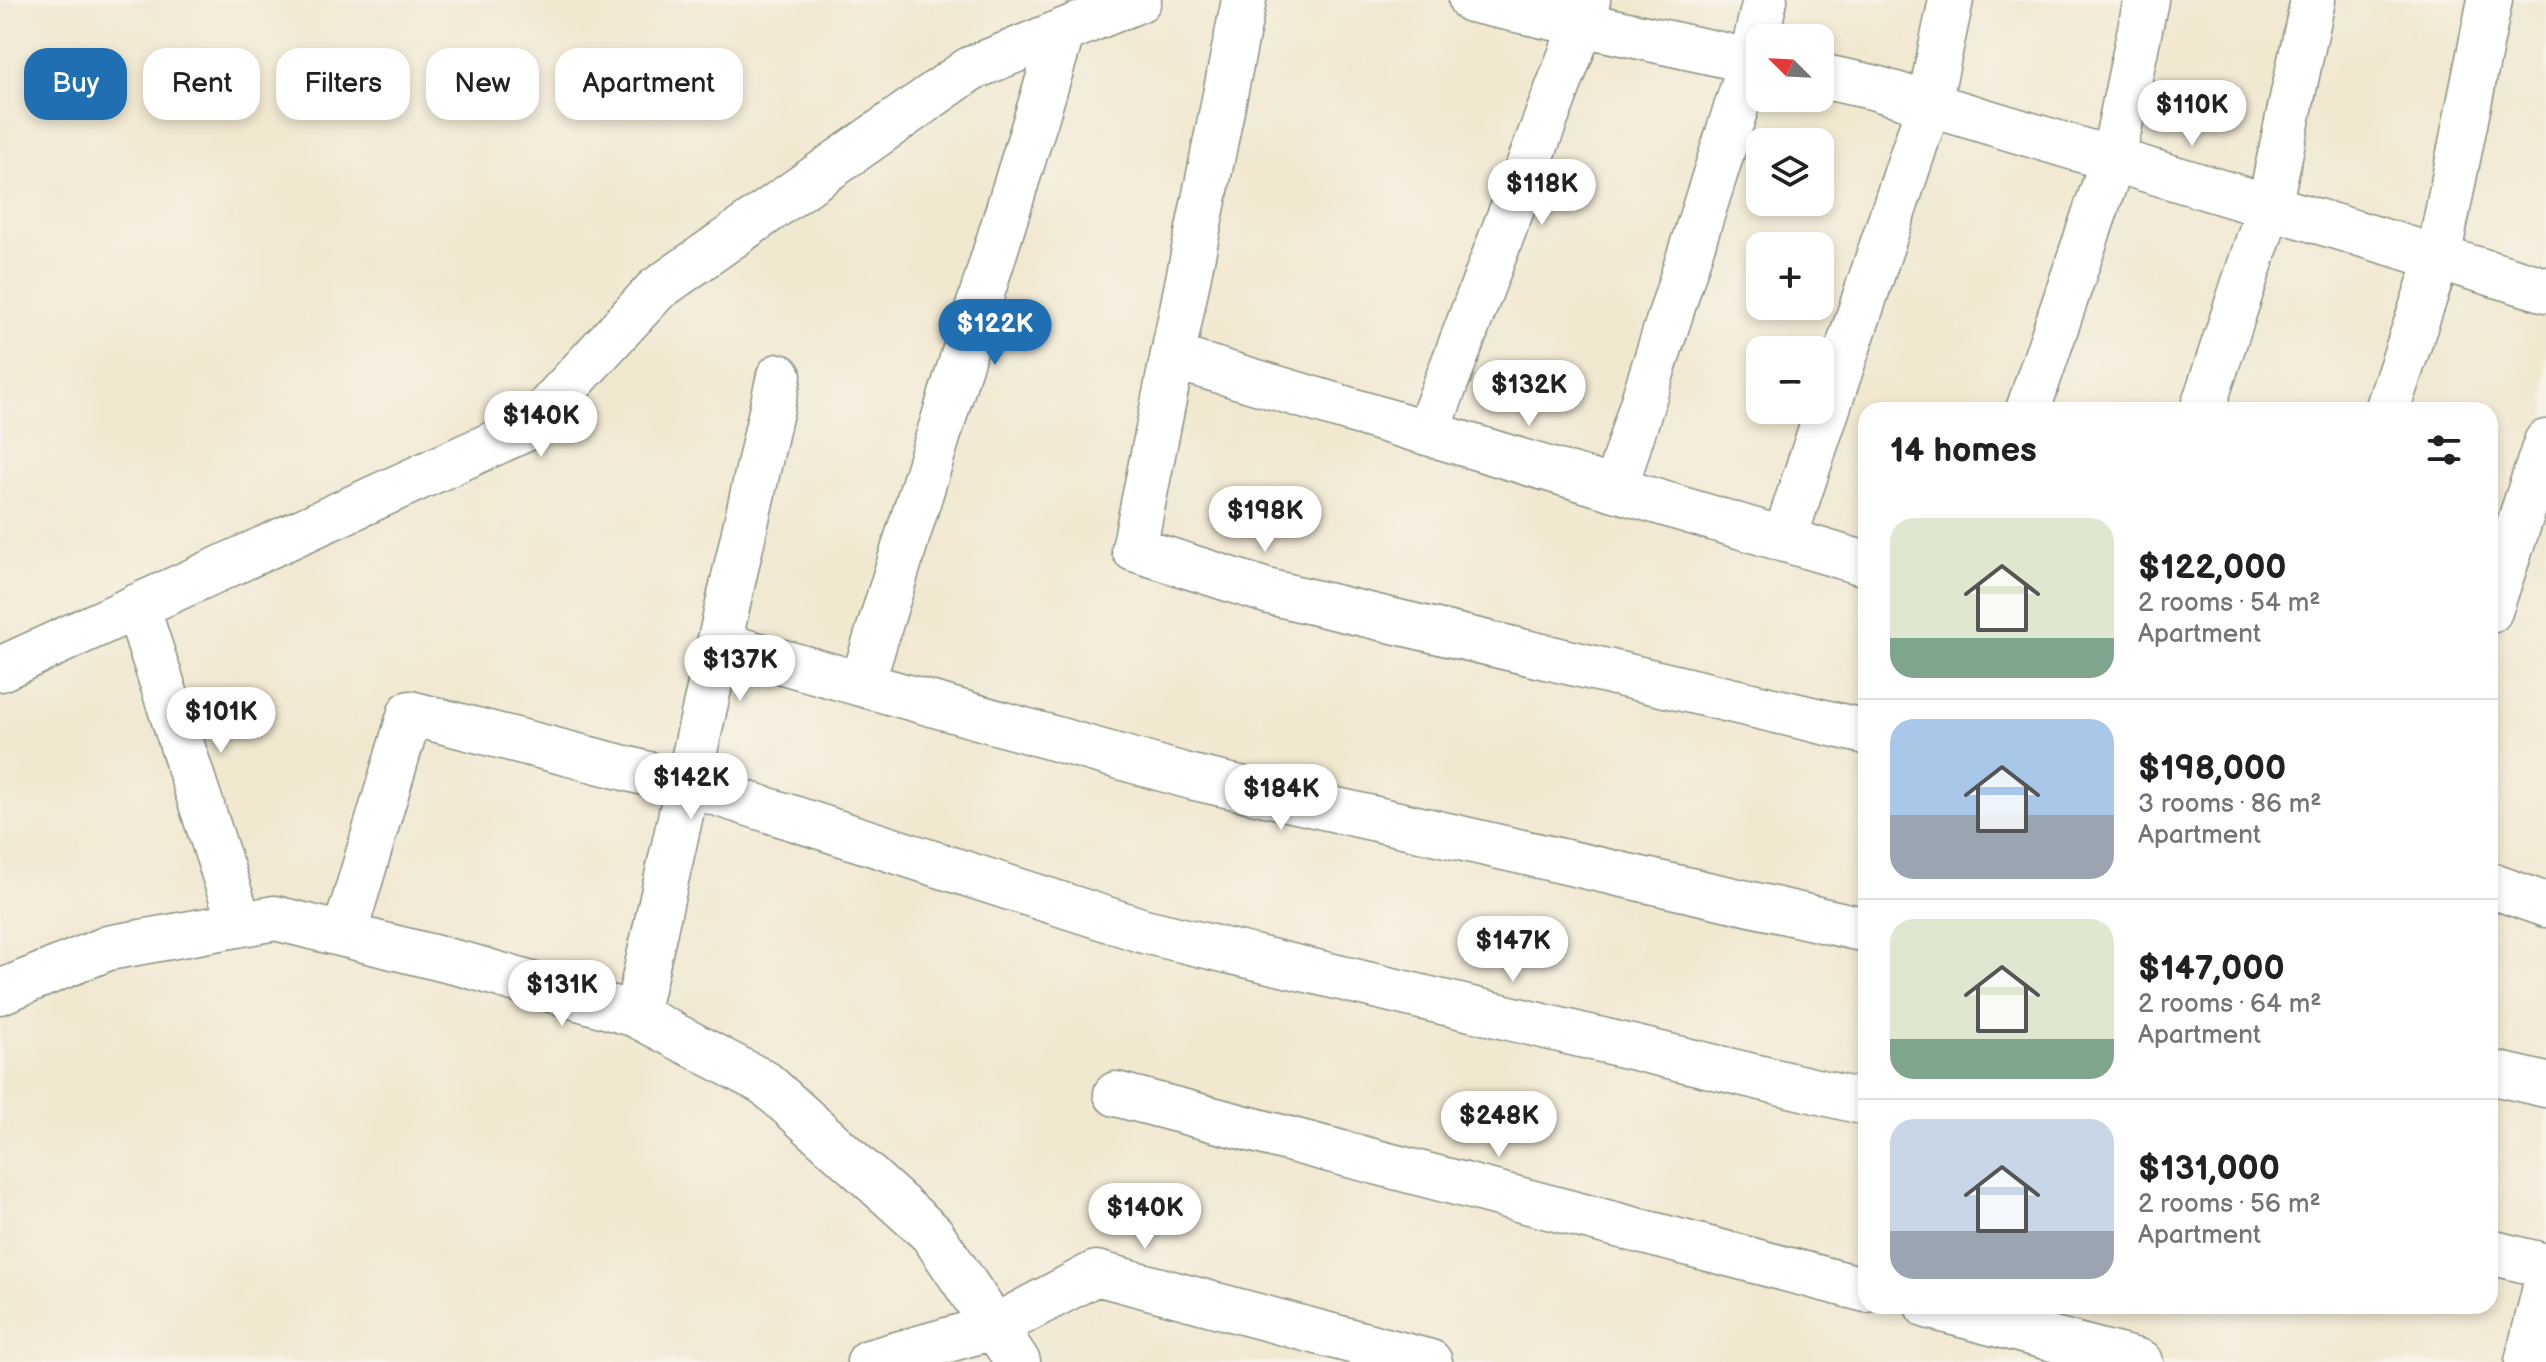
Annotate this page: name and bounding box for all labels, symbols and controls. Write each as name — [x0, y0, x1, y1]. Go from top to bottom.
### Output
north arrow — [1746, 24, 1834, 112]
map controls — [1746, 24, 1834, 424]
chip: Buy — [24, 48, 127, 120]
chip: Rent — [143, 48, 260, 120]
chip: Filters — [276, 48, 410, 120]
chip: New — [426, 48, 539, 120]
chip: Apartment — [555, 48, 743, 120]
pin: $110K — [2136, 80, 2248, 148]
text: $110K — [2156, 90, 2228, 121]
button: layers — [1746, 128, 1834, 216]
pin: $118K — [1486, 159, 1598, 227]
text: $118K — [1506, 169, 1578, 200]
button: + — [1746, 232, 1834, 320]
pin: $122K — [939, 299, 1051, 367]
text: $122K — [957, 309, 1033, 340]
button: − — [1746, 336, 1834, 424]
pin: $132K — [1473, 360, 1585, 428]
text: $132K — [1491, 370, 1567, 401]
pin: $140K — [485, 391, 597, 459]
text: $140K — [502, 401, 580, 432]
icon: filters — [2422, 428, 2466, 472]
text: 14 homes — [1890, 430, 2037, 471]
pin: $198K — [1209, 486, 1321, 554]
text: $198K — [1227, 496, 1303, 527]
text: $122,000 — [2138, 547, 2287, 588]
icon: home — [1954, 550, 2050, 646]
text: 2 rooms · 54 m² — [2138, 588, 2321, 619]
text: Apartment — [2138, 619, 2261, 650]
pin: $137K — [684, 635, 796, 703]
text: $137K — [702, 645, 778, 676]
pin: $101K — [165, 687, 277, 755]
text: $101K — [185, 697, 257, 728]
text: $198,000 — [2138, 748, 2286, 789]
icon: home — [1954, 751, 2050, 847]
pin: $142K — [635, 753, 747, 821]
text: $142K — [653, 763, 729, 794]
pin: $184K — [1225, 764, 1337, 832]
text: $184K — [1243, 774, 1319, 805]
text: 3 rooms · 86 m² — [2138, 789, 2322, 820]
text: Apartment — [2138, 820, 2261, 851]
pin: $147K — [1457, 916, 1569, 984]
text: $147K — [1475, 926, 1551, 957]
text: $147,000 — [2138, 948, 2285, 989]
icon: home — [1954, 951, 2050, 1047]
pin: $131K — [506, 960, 618, 1028]
text: $131K — [526, 970, 598, 1001]
text: 2 rooms · 64 m² — [2138, 989, 2322, 1020]
text: Apartment — [2138, 1020, 2261, 1051]
pin: $248K — [1443, 1091, 1555, 1159]
text: $248K — [1459, 1101, 1539, 1132]
text: $131,000 — [2138, 1148, 2280, 1189]
icon: home — [1954, 1151, 2050, 1247]
pin: $140K — [1089, 1183, 1201, 1251]
text: 2 rooms · 56 m² — [2138, 1189, 2321, 1220]
text: $140K — [1106, 1193, 1184, 1224]
text: Apartment — [2138, 1220, 2261, 1251]

